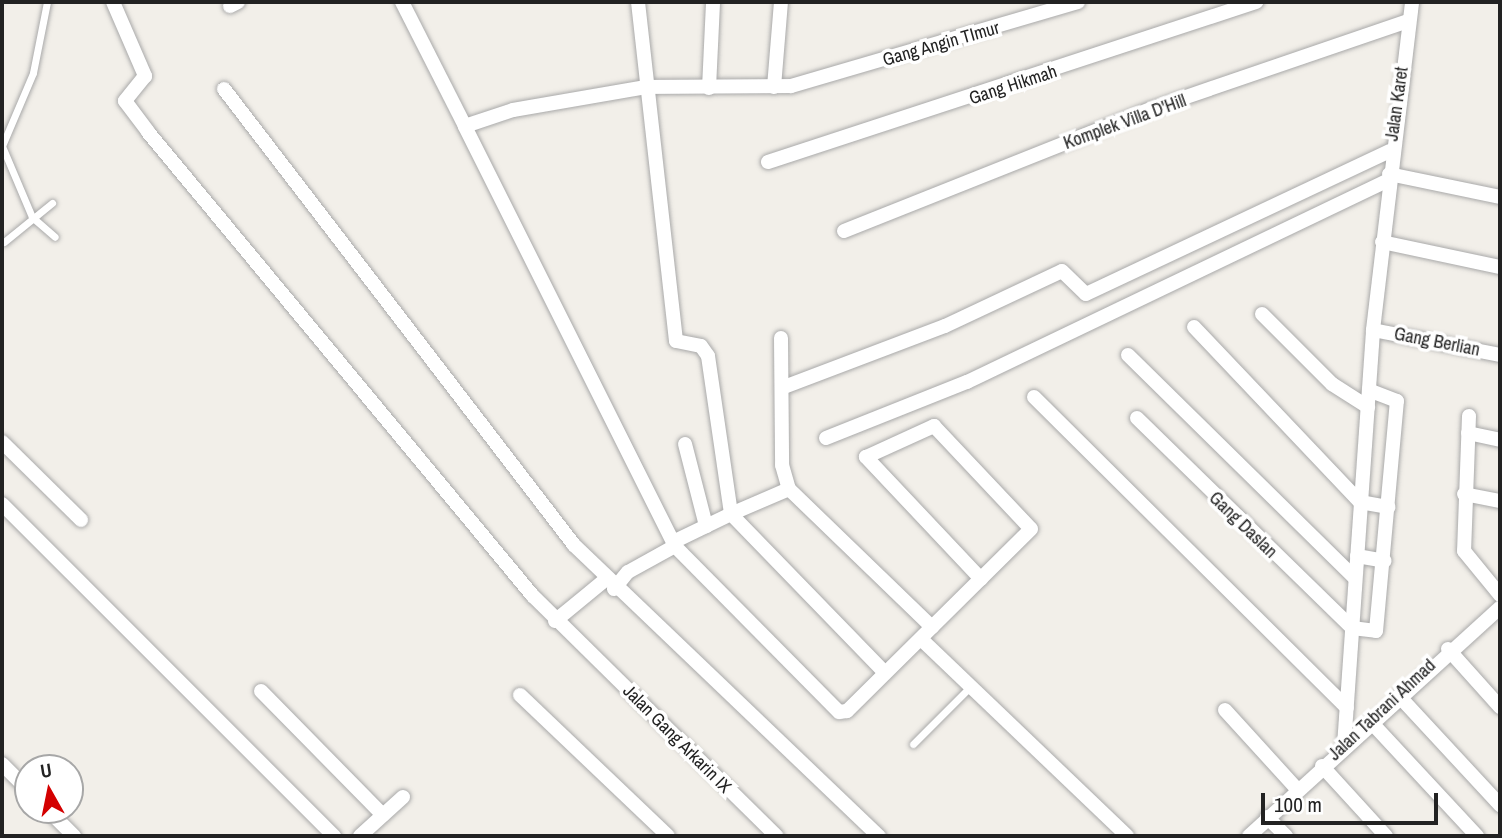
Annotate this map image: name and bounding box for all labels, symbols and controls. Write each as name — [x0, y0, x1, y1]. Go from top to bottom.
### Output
street label: Gang Angin TImur — [880, 17, 1002, 71]
street label: Gang Hikmah — [966, 61, 1060, 109]
street label: Jalan Karet — [1381, 66, 1413, 142]
street label: Komplek Villa D'Hill — [1061, 90, 1189, 154]
street label: Gang Berlian — [1392, 323, 1482, 361]
street label: Gang Daslan — [1205, 487, 1281, 563]
street label: Jalan Tabrani Ahmad — [1324, 654, 1440, 766]
street label: Jalan Gang Arkarin IX — [618, 680, 736, 798]
north arrow — [14, 754, 84, 824]
text: U — [38, 757, 54, 784]
scale bar — [1264, 778, 1441, 822]
text: 100 m — [1274, 790, 1322, 819]

